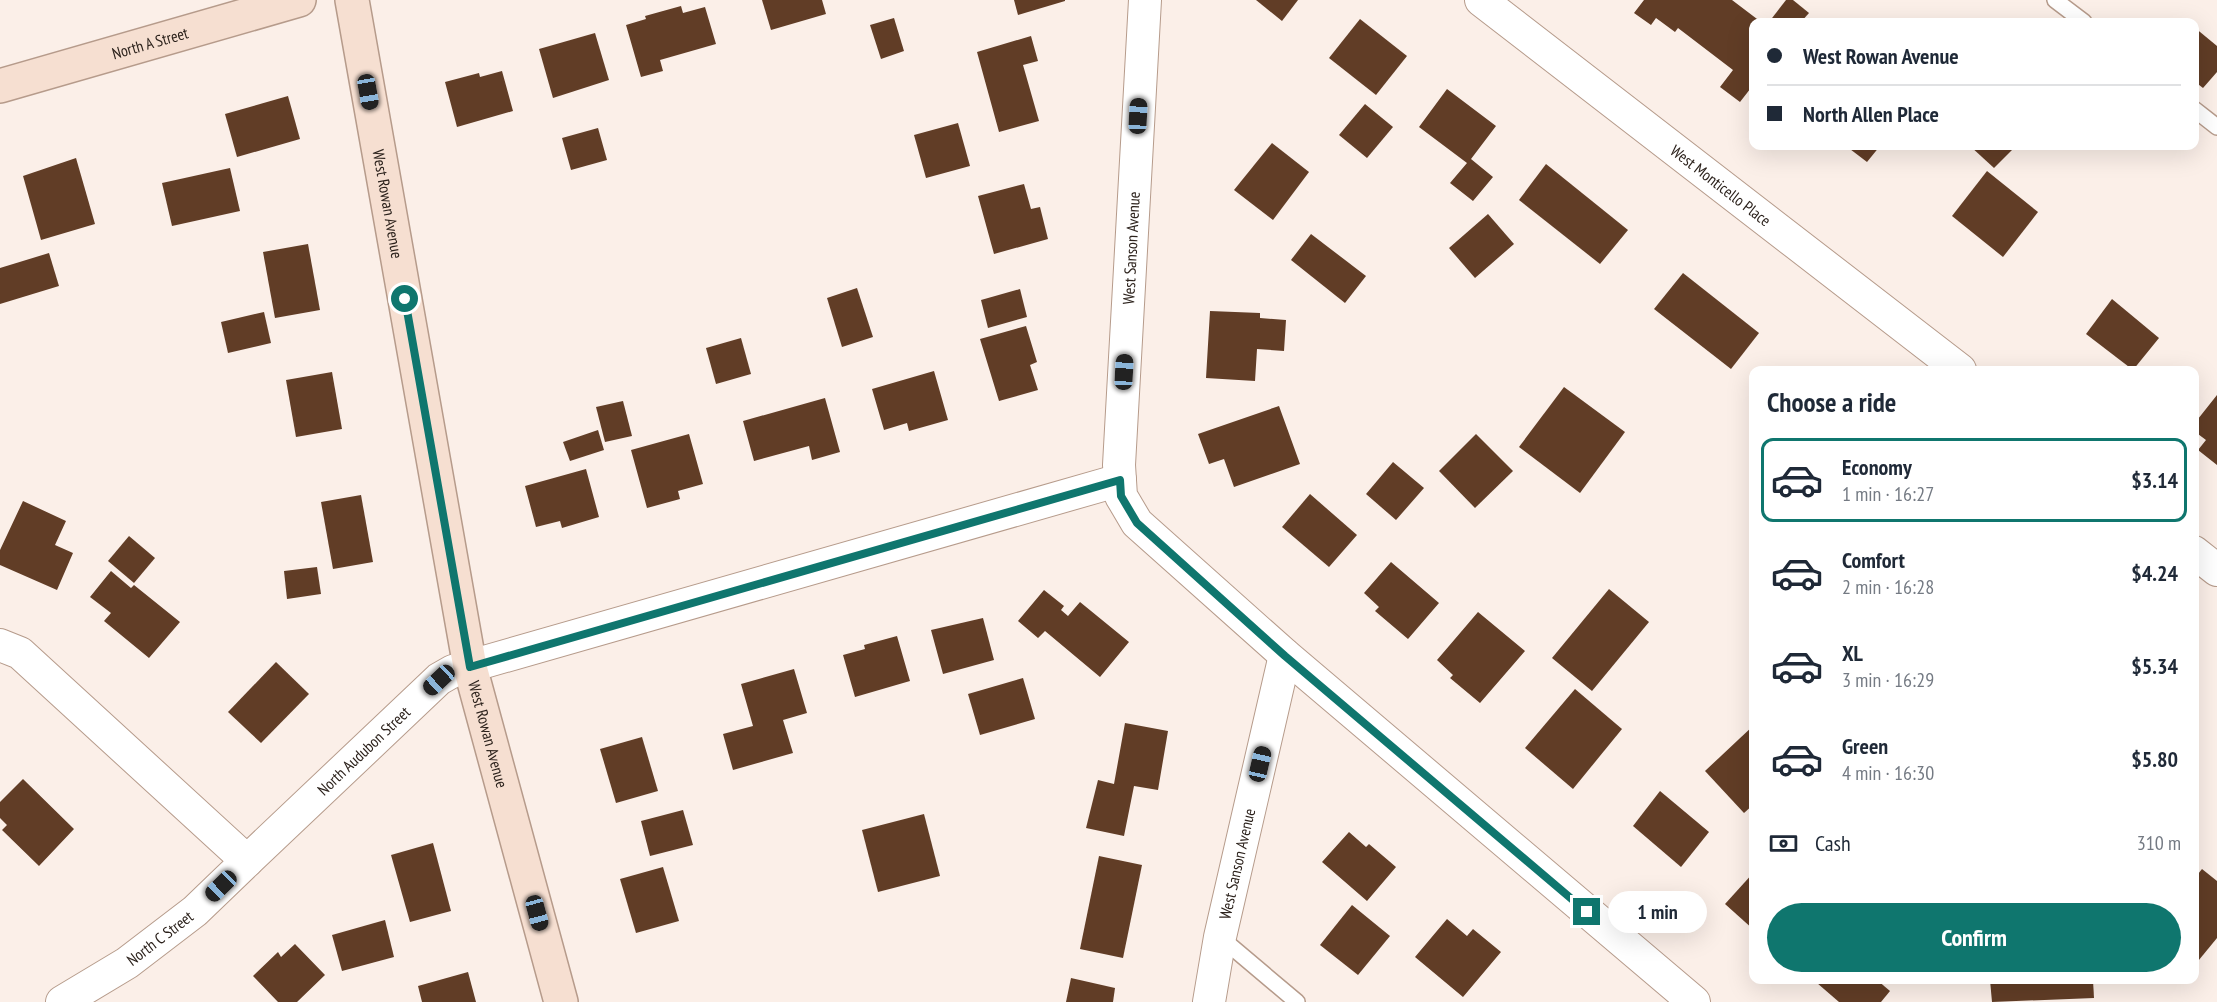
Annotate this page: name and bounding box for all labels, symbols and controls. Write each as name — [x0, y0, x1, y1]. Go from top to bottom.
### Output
street label: North A Street — [110, 22, 191, 63]
text: West Rowan Avenue — [1803, 42, 1959, 70]
car — [356, 73, 380, 111]
car — [1128, 98, 1148, 134]
text: North Allen Place — [1803, 100, 1939, 128]
street label: West Monticello Place — [1667, 140, 1775, 230]
street label: West Rowan Avenue — [369, 148, 408, 260]
street label: West Sanson Avenue — [1118, 191, 1144, 305]
route start — [391, 285, 418, 312]
car — [1114, 354, 1134, 390]
text: Choose a ride — [1767, 385, 1896, 419]
icon: car — [1770, 453, 1824, 507]
text: Economy — [1842, 453, 1912, 481]
text: $3.14 — [2131, 466, 2178, 494]
text: 1 min · 16:27 — [1842, 481, 1934, 507]
icon: car — [1770, 546, 1824, 600]
text: Comfort — [1842, 546, 1905, 574]
text: $4.24 — [2131, 559, 2178, 587]
text: 2 min · 16:28 — [1842, 574, 1934, 600]
icon: car — [1770, 639, 1824, 693]
text: XL — [1842, 639, 1863, 667]
text: $5.34 — [2131, 652, 2178, 680]
car — [420, 661, 458, 699]
text: 3 min · 16:29 — [1842, 667, 1934, 693]
street label: West Rowan Avenue — [464, 678, 512, 790]
street label: North Audubon Street — [313, 701, 415, 799]
icon: car — [1770, 732, 1824, 786]
text: Green — [1842, 732, 1888, 760]
car — [1247, 744, 1273, 784]
text: $5.80 — [2131, 745, 2178, 773]
text: 4 min · 16:30 — [1842, 760, 1934, 786]
street label: West Sanson Avenue — [1214, 806, 1259, 921]
icon: cash — [1767, 827, 1800, 860]
text: Cash — [1815, 829, 1851, 857]
text: 310 m — [2137, 830, 2181, 856]
car — [202, 867, 240, 905]
callout: 1 min — [1608, 891, 1707, 933]
car — [524, 893, 550, 933]
route end — [1573, 898, 1600, 925]
text: 1 min — [1637, 899, 1678, 925]
button: Confirm — [1767, 903, 2181, 972]
street label: North C Street — [122, 906, 197, 970]

